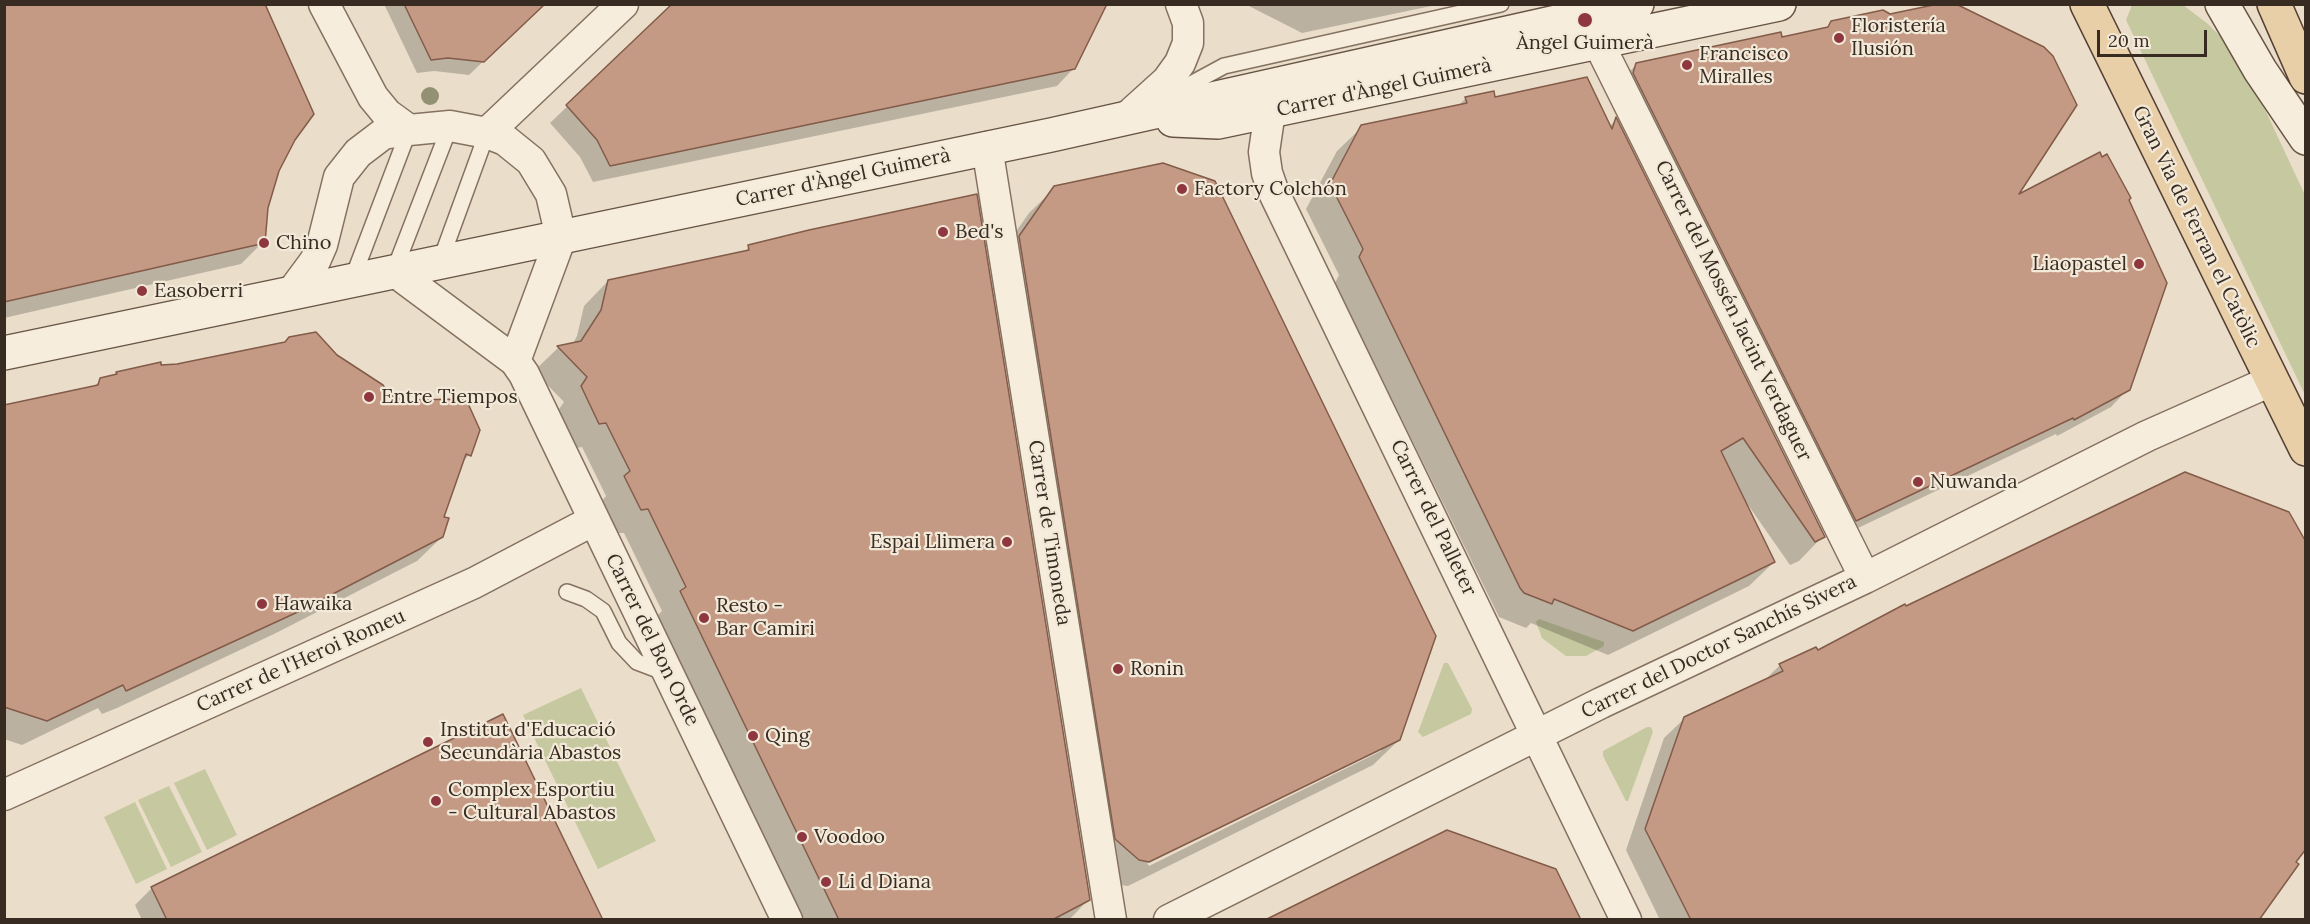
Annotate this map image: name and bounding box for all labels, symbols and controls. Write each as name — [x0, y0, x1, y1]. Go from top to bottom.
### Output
marker: Àngel Guimerà — [1576, 11, 1594, 29]
place label: Floristería Ilusión — [1851, 14, 1946, 61]
scale bar — [2100, 18, 2210, 56]
text: 20 m — [2108, 29, 2150, 52]
place label: Àngel Guimerà — [1516, 31, 1654, 55]
marker: Floristería Ilusión — [1832, 31, 1846, 45]
place label: Francisco Miralles — [1699, 42, 1788, 89]
street label: Carrer d'Àngel Guimerà — [1274, 54, 1494, 122]
marker: Francisco Miralles — [1680, 58, 1694, 72]
street label: Gran Via de Ferran el Catòlic — [2127, 102, 2265, 352]
street label: Carrer d'Àngel Guimerà — [733, 144, 953, 212]
street label: Carrer del Mossén Jacint Verdaguer — [1650, 157, 1816, 465]
place label: Factory Colchón — [1194, 177, 1347, 201]
marker: Factory Colchón — [1175, 182, 1189, 196]
place label: Bed's — [955, 220, 1004, 244]
marker: Bed's — [936, 225, 950, 239]
place label: Chino — [276, 231, 331, 255]
marker: Chino — [257, 236, 271, 250]
place label: Liaopastel — [2032, 252, 2127, 276]
marker: Liaopastel — [2132, 257, 2146, 271]
place label: Easoberri — [154, 279, 243, 303]
marker: Easoberri — [135, 284, 149, 298]
place label: Entre Tiempos — [381, 385, 518, 409]
marker: Entre Tiempos — [362, 390, 376, 404]
street label: Carrer del Palleter — [1385, 436, 1481, 600]
street label: Carrer de Timoneda — [1022, 439, 1076, 627]
place label: Nuwanda — [1930, 470, 2018, 494]
marker: Nuwanda — [1911, 475, 1925, 489]
place label: Espai Llimera — [870, 530, 995, 554]
marker: Espai Llimera — [1000, 535, 1014, 549]
street label: Carrer del Bon Orde — [600, 550, 704, 730]
street label: Carrer del Doctor Sanchís Sivera — [1577, 570, 1861, 724]
place label: Hawaika — [274, 592, 352, 616]
place label: Resto - Bar Camiri — [716, 594, 815, 641]
marker: Hawaika — [255, 597, 269, 611]
street label: Carrer de l'Heroi Romeu — [193, 604, 409, 718]
marker: Resto - Bar Camiri — [697, 611, 711, 625]
place label: Ronin — [1130, 657, 1184, 681]
marker: Ronin — [1111, 662, 1125, 676]
place label: Institut d'Educació Secundària Abastos — [440, 718, 621, 765]
place label: Qing — [765, 724, 810, 748]
marker: Qing — [746, 729, 760, 743]
marker: Institut d'Educació Secundària Abastos — [421, 735, 435, 749]
place label: Complex Esportiu - Cultural Abastos — [448, 778, 616, 825]
marker: Complex Esportiu - Cultural Abastos — [429, 794, 443, 808]
place label: Voodoo — [814, 825, 885, 849]
marker: Voodoo — [795, 830, 809, 844]
place label: Li d Diana — [838, 870, 931, 894]
marker: Li d Diana — [819, 875, 833, 889]

